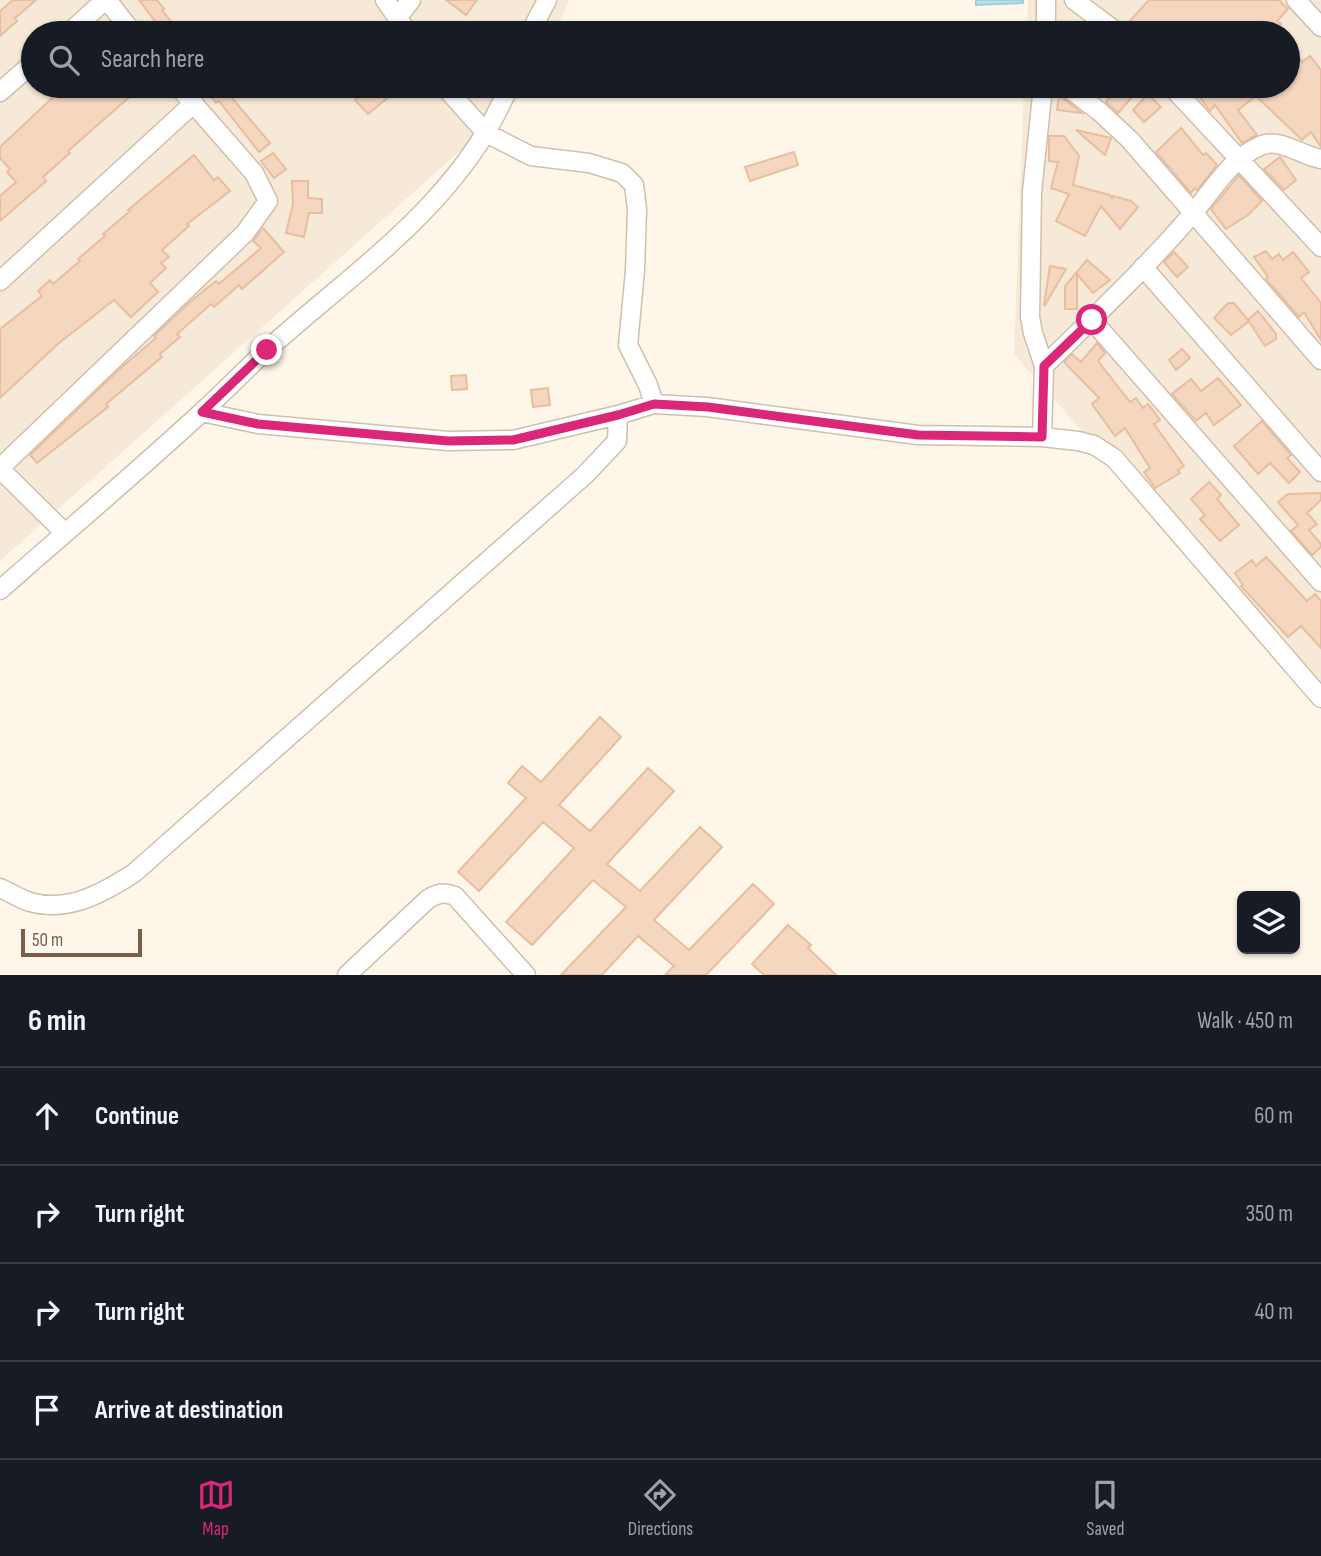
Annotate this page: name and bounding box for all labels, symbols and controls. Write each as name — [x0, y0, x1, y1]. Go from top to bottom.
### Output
search box — [21, 21, 1300, 98]
icon: search — [45, 41, 83, 79]
text: Search here — [101, 44, 204, 75]
route start — [1076, 304, 1107, 335]
route end — [251, 334, 282, 365]
map controls — [1237, 891, 1300, 954]
button: layers — [1237, 891, 1300, 954]
scale bar — [21, 926, 142, 958]
text: 50 m — [32, 929, 63, 952]
text: 6 min — [28, 1003, 86, 1039]
text: Walk · 450 m — [1197, 1007, 1293, 1035]
icon: ahead — [28, 1097, 66, 1135]
text: Continue — [95, 1101, 179, 1132]
text: 60 m — [1254, 1102, 1293, 1130]
icon: right — [28, 1195, 66, 1233]
text: Turn right — [95, 1199, 184, 1230]
text: 350 m — [1245, 1200, 1293, 1228]
icon: right — [28, 1293, 66, 1331]
text: Turn right — [95, 1297, 184, 1328]
text: 40 m — [1255, 1298, 1293, 1326]
icon: arrive — [28, 1391, 66, 1429]
text: Arrive at destination — [95, 1395, 283, 1426]
tab: Map — [197, 1476, 235, 1541]
tab: Directions — [628, 1476, 693, 1541]
tab: Saved — [1086, 1476, 1124, 1541]

